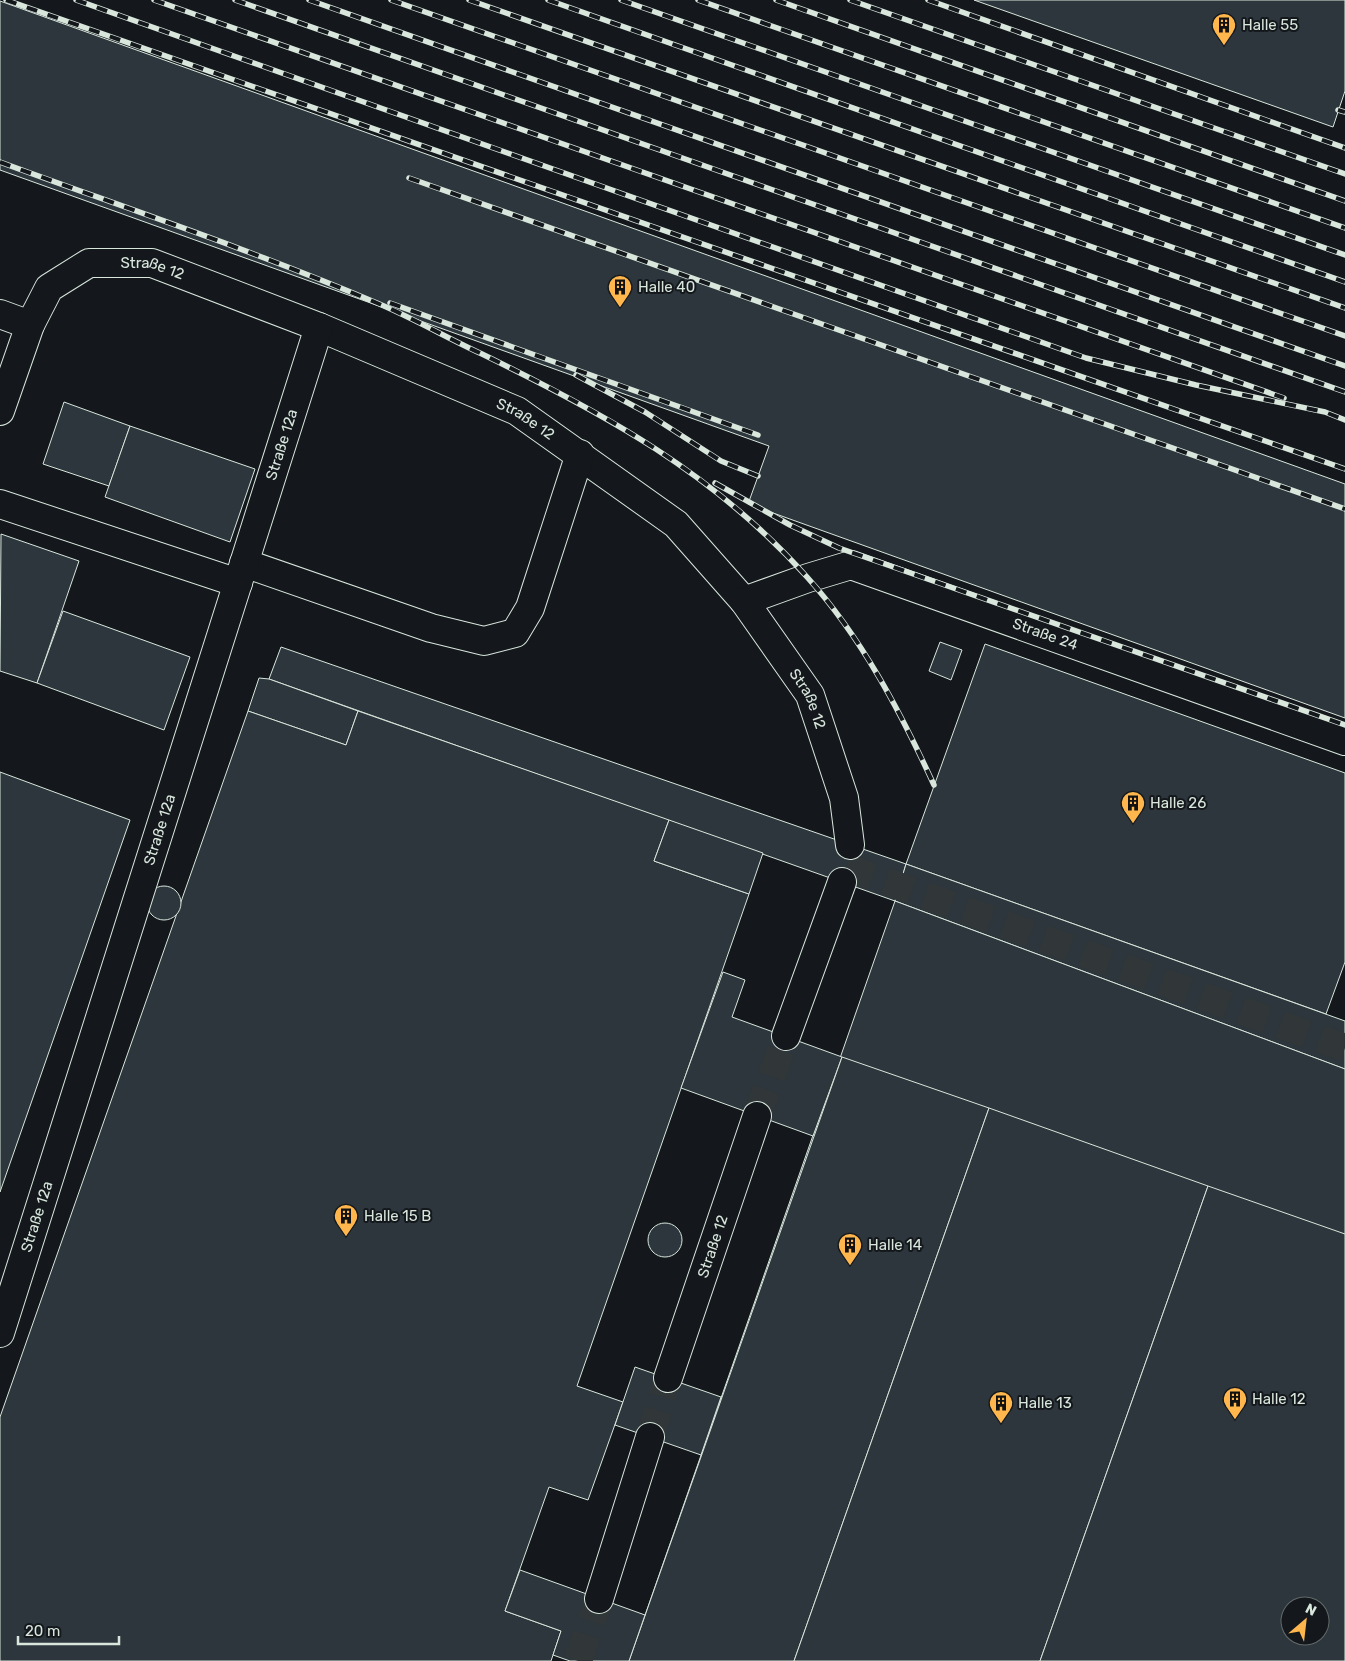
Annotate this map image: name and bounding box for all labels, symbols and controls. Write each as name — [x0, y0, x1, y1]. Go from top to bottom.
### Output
building icon: Halle 55 — [1211, 12, 1237, 46]
place label: Halle 55 — [1242, 16, 1298, 34]
street label: Straße 12 — [121, 254, 187, 284]
building icon: Halle 40 — [607, 274, 633, 308]
place label: Halle 40 — [638, 278, 695, 296]
street label: Straße 12 — [494, 394, 558, 444]
street label: Straße 12a — [262, 407, 301, 482]
street label: Straße 24 — [1010, 614, 1080, 654]
street label: Straße 12 — [785, 665, 830, 731]
building icon: Halle 26 — [1120, 790, 1146, 824]
street label: Straße 12a — [140, 792, 179, 867]
place label: Halle 26 — [1150, 794, 1206, 812]
street label: Straße 12a — [17, 1179, 57, 1254]
building icon: Halle 15 B — [333, 1203, 359, 1237]
place label: Halle 15 B — [364, 1207, 431, 1225]
street label: Straße 12 — [694, 1212, 732, 1280]
building icon: Halle 14 — [837, 1232, 863, 1266]
place label: Halle 14 — [868, 1236, 922, 1254]
building icon: Halle 12 — [1222, 1386, 1248, 1420]
building icon: Halle 13 — [988, 1390, 1014, 1424]
place label: Halle 12 — [1252, 1390, 1306, 1408]
place label: Halle 13 — [1018, 1394, 1072, 1412]
north arrow — [1280, 1596, 1330, 1646]
text: N — [1302, 1600, 1319, 1620]
scale bar — [18, 1614, 119, 1646]
text: 20 m — [25, 1622, 60, 1640]

